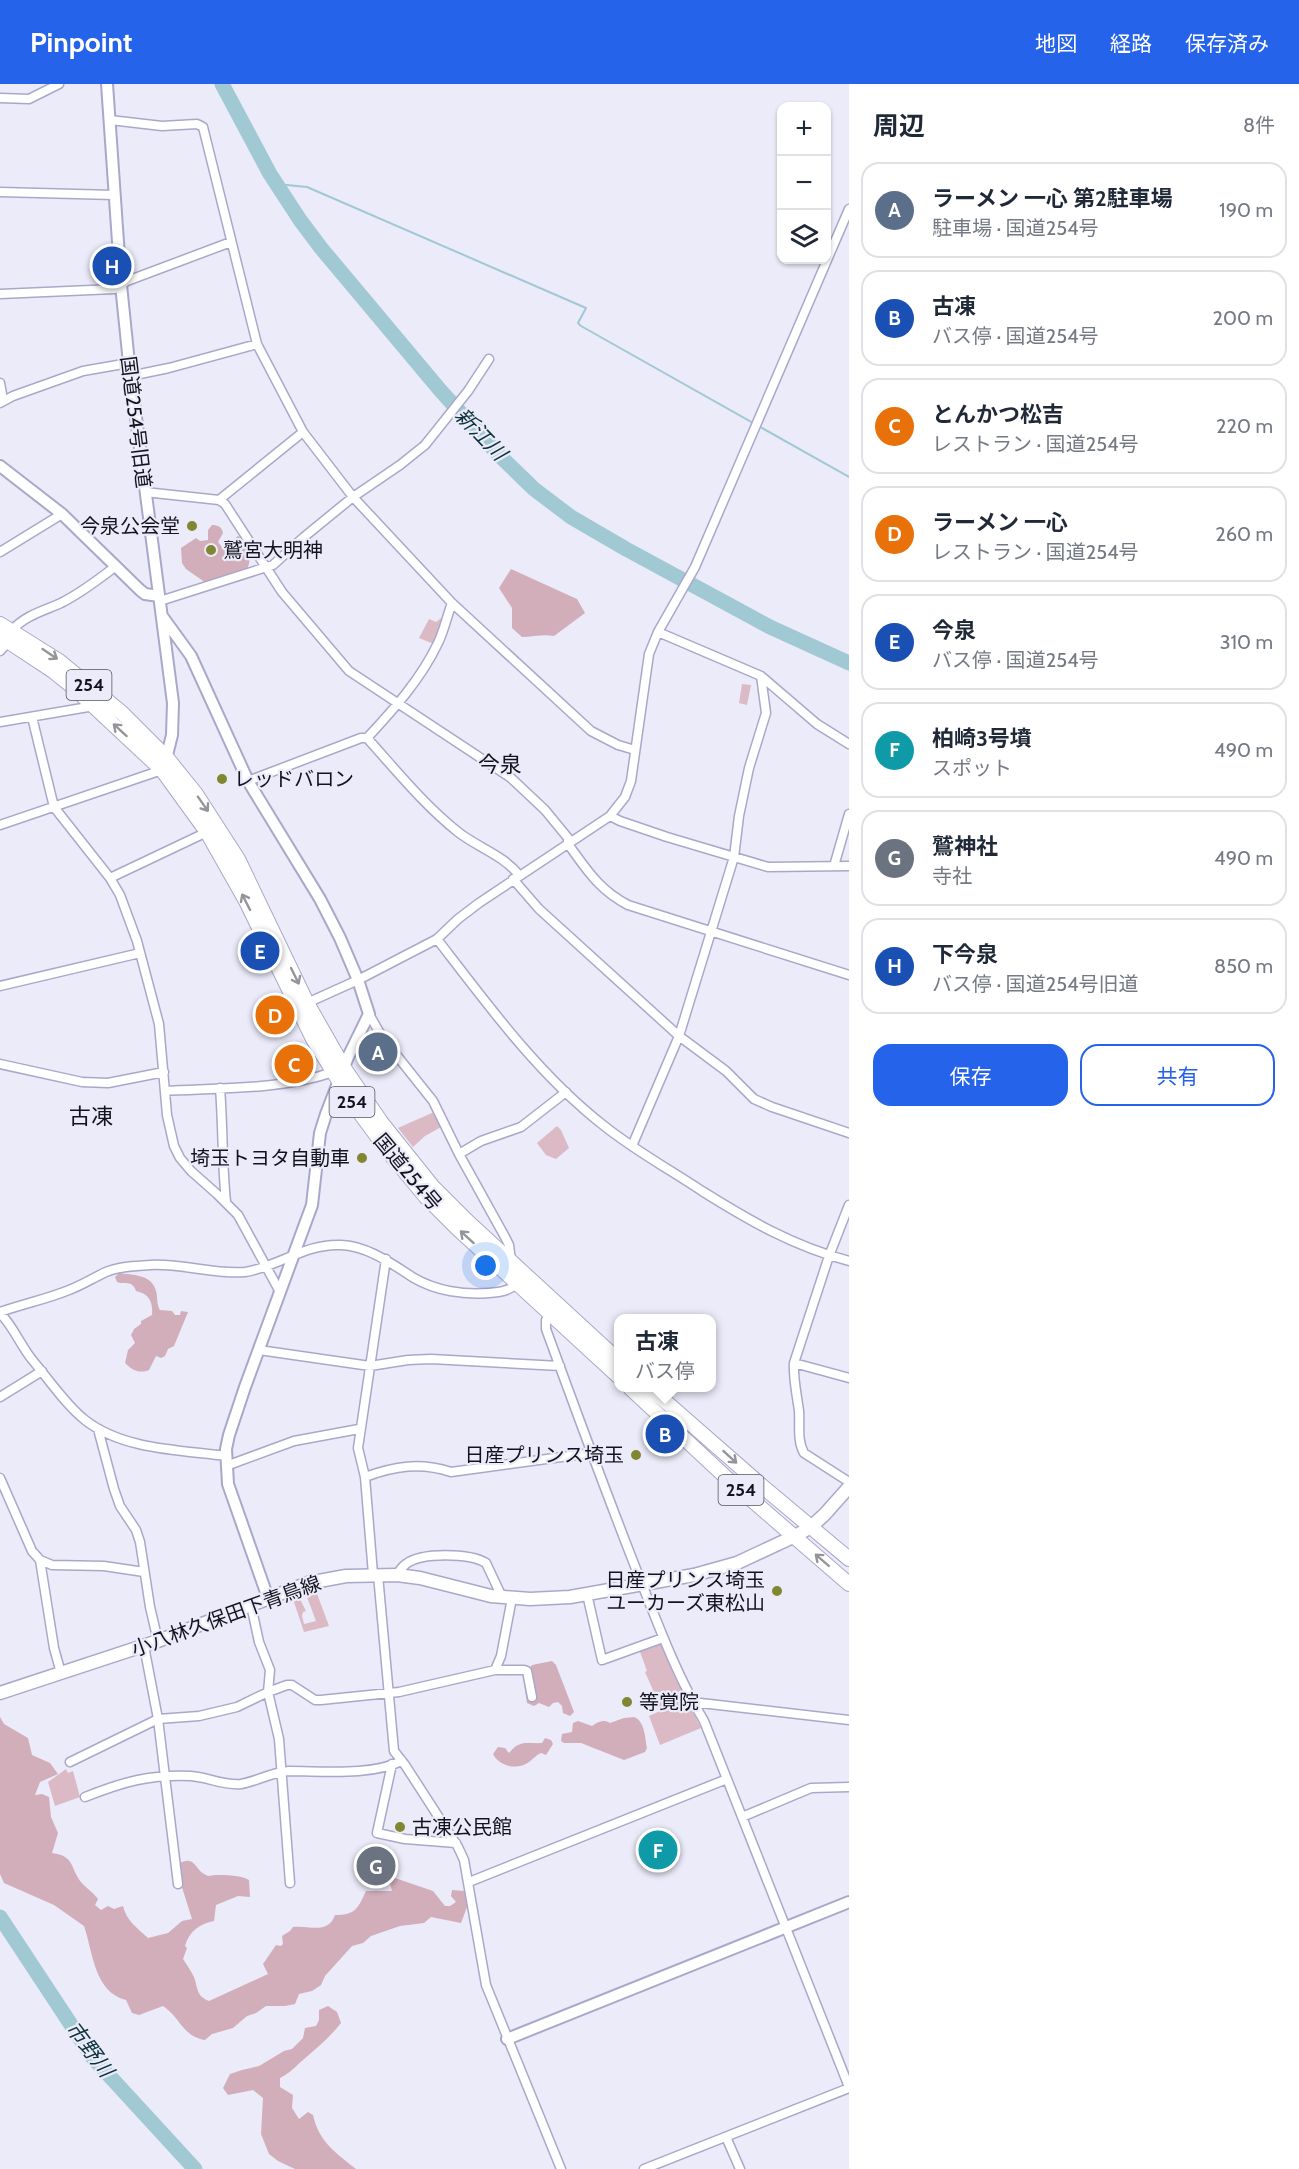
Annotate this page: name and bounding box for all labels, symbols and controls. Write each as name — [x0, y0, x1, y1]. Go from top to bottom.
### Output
text: Pinpoint — [30, 25, 132, 59]
text: 地図 — [1035, 31, 1077, 56]
text: 経路 — [1110, 31, 1152, 56]
text: 保存済み — [1185, 31, 1269, 56]
map controls — [777, 102, 831, 264]
button: + — [777, 102, 831, 156]
text: 周辺 — [873, 110, 925, 142]
text: 8件 — [1243, 113, 1275, 137]
button: − — [777, 156, 831, 210]
text: ラーメン 一心 第2駐車場 — [932, 185, 1173, 212]
text: A — [888, 198, 901, 222]
text: 190 m — [1219, 198, 1273, 222]
button: layers — [777, 210, 831, 264]
text: 駐車場 · 国道254号 — [932, 216, 1099, 240]
pin: H — [92, 244, 132, 288]
text: 古凍 — [932, 293, 976, 320]
text: B — [888, 306, 901, 330]
text: 200 m — [1213, 306, 1273, 330]
text: バス停 · 国道254号 — [932, 324, 1099, 348]
street label: 国道254号旧道 — [116, 355, 156, 489]
text: とんかつ松吉 — [932, 401, 1064, 428]
water label: 新江川 — [450, 403, 513, 467]
text: C — [888, 414, 901, 438]
text: 220 m — [1216, 414, 1273, 438]
text: レストラン · 国道254号 — [932, 432, 1139, 456]
text: ラーメン 一心 — [932, 509, 1068, 536]
place label: 今泉公会堂 — [80, 514, 180, 538]
marker: 今泉公会堂 — [185, 519, 199, 533]
text: D — [887, 522, 902, 546]
text: 260 m — [1215, 522, 1273, 546]
place label: 鷲宮大明神 — [223, 538, 323, 562]
text: レストラン · 国道254号 — [932, 540, 1139, 564]
marker: 鷲宮大明神 — [204, 543, 218, 557]
text: 今泉 — [932, 617, 976, 644]
text: E — [889, 630, 900, 654]
text: 310 m — [1220, 630, 1273, 654]
one-way arrow — [41, 648, 57, 660]
text: バス停 · 国道254号 — [932, 648, 1099, 672]
road number: 254 — [66, 670, 112, 700]
one-way arrow — [112, 723, 127, 737]
text: 柏崎3号墳 — [932, 725, 1032, 752]
text: F — [889, 738, 900, 762]
text: 490 m — [1214, 738, 1273, 762]
district label: 今泉 — [478, 751, 522, 778]
text: スポット — [932, 756, 1012, 780]
place label: レッドバロン — [234, 767, 354, 791]
marker: レッドバロン — [215, 772, 229, 786]
one-way arrow — [197, 796, 209, 812]
text: 鷲神社 — [932, 833, 998, 860]
text: G — [888, 846, 901, 870]
text: 490 m — [1214, 846, 1273, 870]
text: 寺社 — [932, 864, 972, 888]
one-way arrow — [240, 893, 251, 911]
pin: E — [240, 928, 280, 974]
text: 下今泉 — [932, 941, 998, 968]
text: H — [887, 954, 902, 978]
text: 850 m — [1214, 954, 1273, 978]
one-way arrow — [289, 967, 301, 985]
text: バス停 · 国道254号旧道 — [932, 972, 1139, 996]
pin: D — [256, 992, 294, 1038]
pin: A — [358, 1030, 398, 1074]
pin: C — [274, 1042, 314, 1086]
button: 保存 — [873, 1044, 1068, 1106]
button: 共有 — [1080, 1044, 1275, 1106]
road number: 254 — [330, 1087, 374, 1117]
district label: 古凍 — [69, 1103, 113, 1130]
street label: 国道254号 — [369, 1129, 447, 1215]
place label: 埼玉トヨタ自動車 — [190, 1146, 350, 1170]
marker: 埼玉トヨタ自動車 — [355, 1151, 369, 1165]
one-way arrow — [460, 1230, 475, 1244]
your location — [471, 1251, 500, 1280]
popup — [614, 1314, 716, 1392]
text: 古凍 — [635, 1328, 679, 1355]
text: バス停 — [635, 1359, 695, 1383]
pin: B — [646, 1412, 684, 1456]
place label: 日産プリンス埼玉 — [464, 1443, 624, 1467]
marker: 日産プリンス埼玉 — [629, 1448, 643, 1462]
one-way arrow — [722, 1450, 737, 1464]
road number: 254 — [718, 1475, 764, 1505]
one-way arrow — [815, 1553, 830, 1567]
place label: 日産プリンス埼玉 ユーカーズ東松山 — [605, 1568, 765, 1615]
street label: 小八林久保田下青鳥線 — [128, 1571, 324, 1661]
marker: 日産プリンス埼玉 ユーカーズ東松山 — [770, 1584, 784, 1598]
place label: 等覚院 — [639, 1690, 699, 1714]
marker: 等覚院 — [620, 1695, 634, 1709]
place label: 古凍公民館 — [412, 1815, 512, 1839]
marker: 古凍公民館 — [393, 1820, 407, 1834]
pin: F — [638, 1828, 678, 1872]
pin: G — [356, 1844, 395, 1888]
water label: 市野川 — [61, 2016, 120, 2083]

